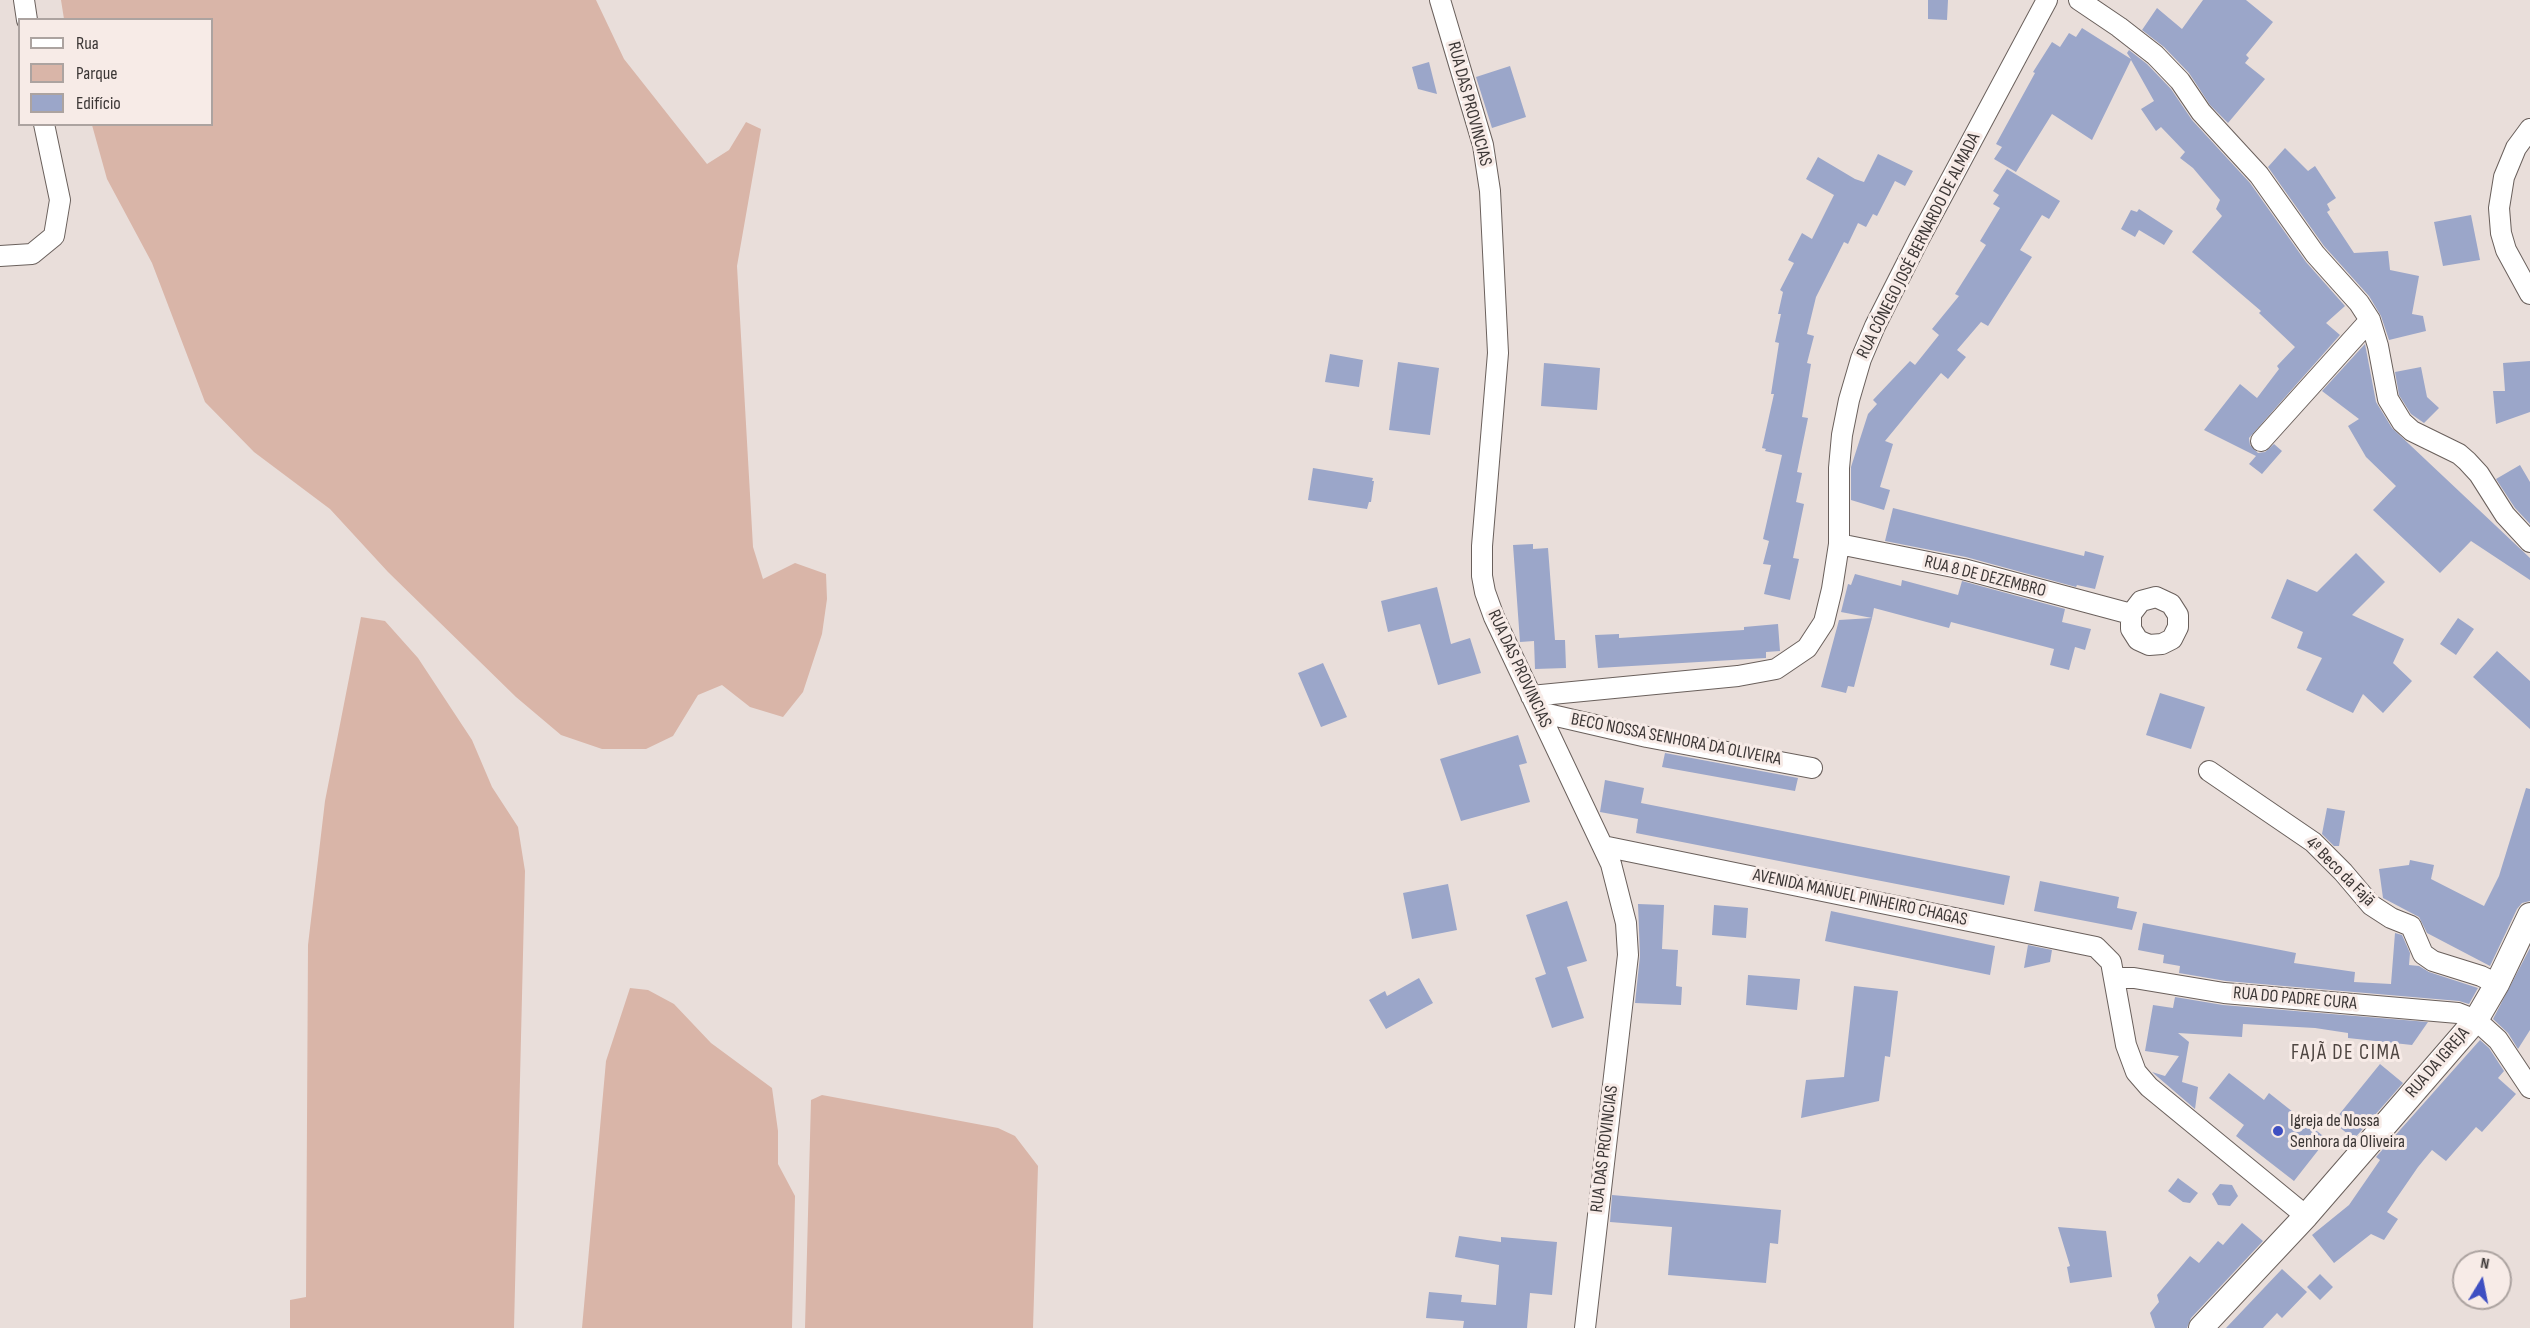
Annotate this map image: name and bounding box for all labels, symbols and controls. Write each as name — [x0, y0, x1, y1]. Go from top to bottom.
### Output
legend — [18, 18, 213, 126]
text: Rua — [76, 33, 99, 54]
street label: RUA DAS PROVINCIAS — [1442, 40, 1496, 168]
text: Parque — [76, 63, 117, 84]
text: Edifício — [76, 93, 121, 114]
street label: RUA CÓNEGO JOSÉ BERNARDO DE ALMADA — [1853, 130, 1985, 362]
street label: RUA 8 DE DEZEMBRO — [1922, 551, 2048, 603]
street label: RUA DAS PROVINCIAS — [1482, 607, 1556, 731]
street label: BECO NOSSA SENHORA DA OLIVEIRA — [1569, 709, 1783, 771]
street label: 4º Beco da Fajã — [2301, 833, 2379, 911]
street label: AVENIDA MANUEL PINHEIRO CHAGAS — [1751, 865, 1969, 931]
street label: RUA DO PADRE CURA — [2232, 983, 2358, 1015]
street label: RUA DA IGREJA — [2401, 1023, 2475, 1103]
district label: FAJÃ DE CIMA — [2291, 1041, 2401, 1067]
street label: RUA DAS PROVINCIAS — [1587, 1084, 1623, 1214]
place label: Igreja de Nossa Senhora da Oliveira — [2290, 1110, 2405, 1152]
marker: Igreja de Nossa Senhora da Oliveira — [2271, 1124, 2285, 1138]
north arrow — [2452, 1250, 2512, 1310]
text: N — [2479, 1254, 2491, 1274]

